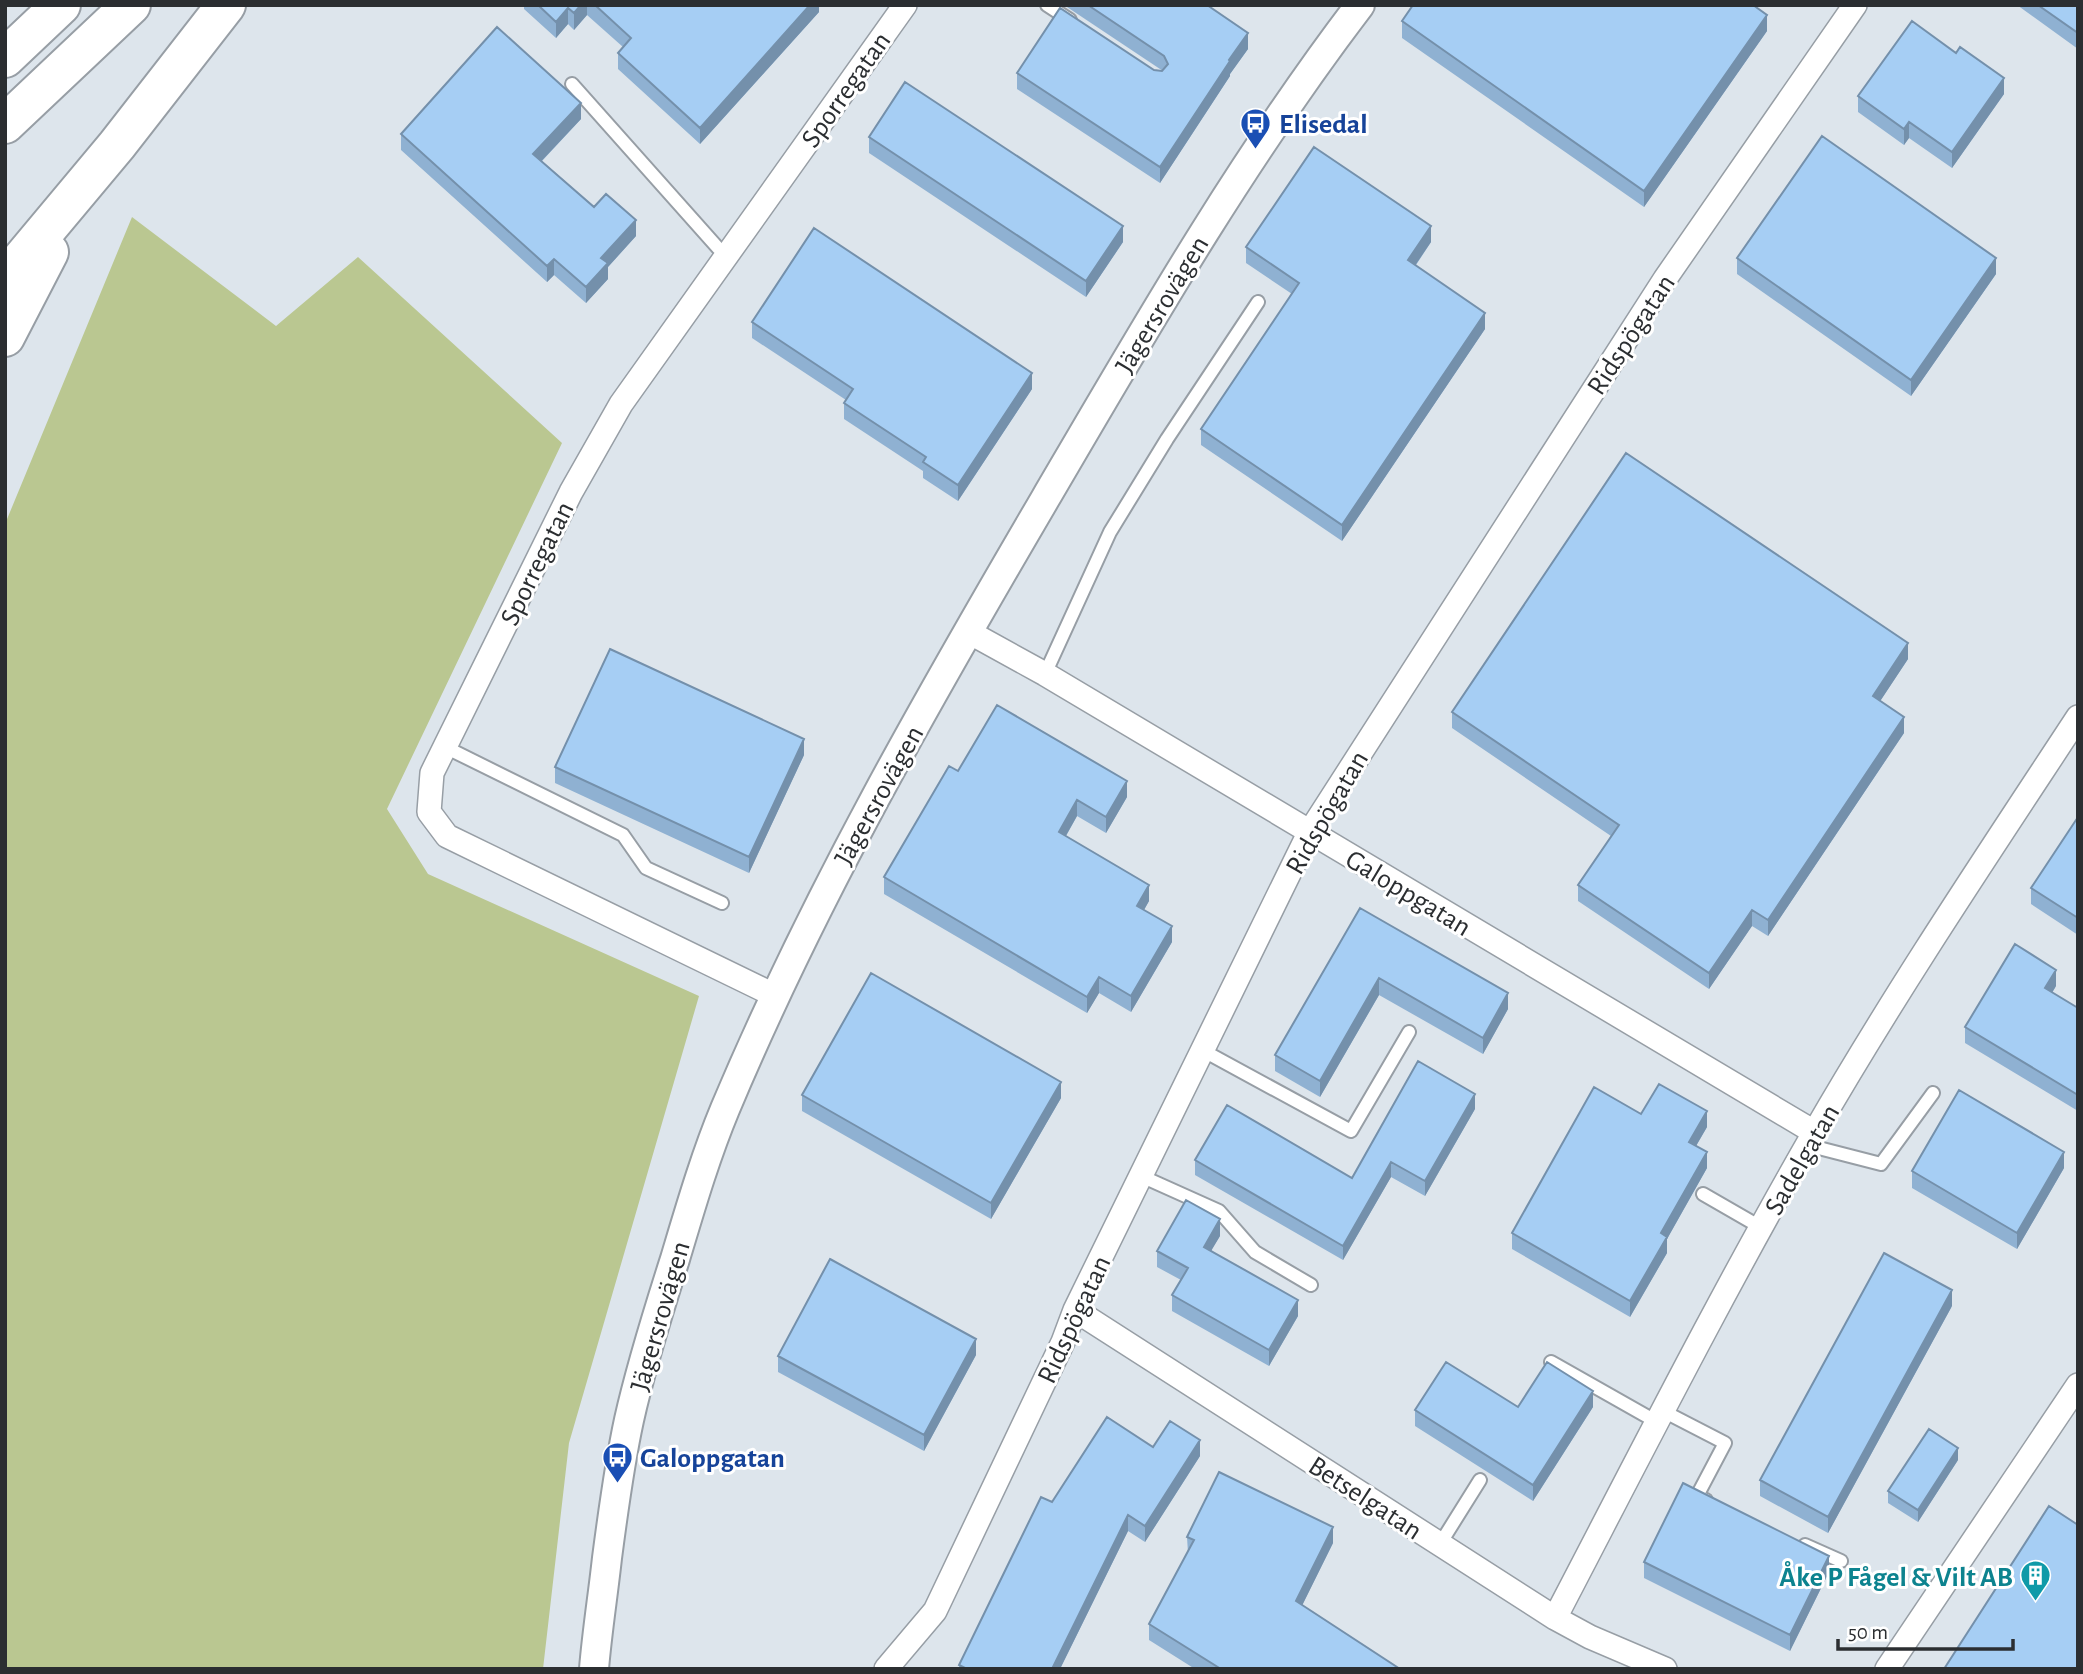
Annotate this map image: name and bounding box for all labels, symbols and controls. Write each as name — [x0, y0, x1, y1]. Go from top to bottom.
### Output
street label: Sporregatan — [797, 27, 897, 153]
bus stop icon: Elisedal — [1239, 106, 1273, 150]
place label: Elisedal — [1279, 111, 1368, 139]
street label: Jägersrovägen — [1111, 232, 1215, 379]
street label: Ridspögatan — [1583, 270, 1681, 400]
street label: Sporregatan — [496, 498, 580, 630]
street label: Jägersrovägen — [830, 722, 929, 870]
street label: Ridspögatan — [1281, 746, 1374, 880]
street label: Galoppgatan — [1340, 845, 1476, 942]
street label: Sadelgatan — [1760, 1100, 1845, 1220]
street label: Jägersrovägen — [626, 1238, 696, 1395]
street label: Ridspögatan — [1033, 1252, 1117, 1388]
bus stop icon: Galoppgatan — [600, 1440, 634, 1484]
place label: Galoppgatan — [640, 1445, 785, 1473]
street label: Betselgatan — [1303, 1452, 1427, 1546]
building icon: Åke P Fågel & Vilt AB — [2019, 1559, 2053, 1603]
place label: Åke P Fågel & Vilt AB — [1779, 1561, 2013, 1592]
scale bar — [1838, 1608, 2013, 1652]
text: 50 m — [1848, 1622, 1888, 1643]

